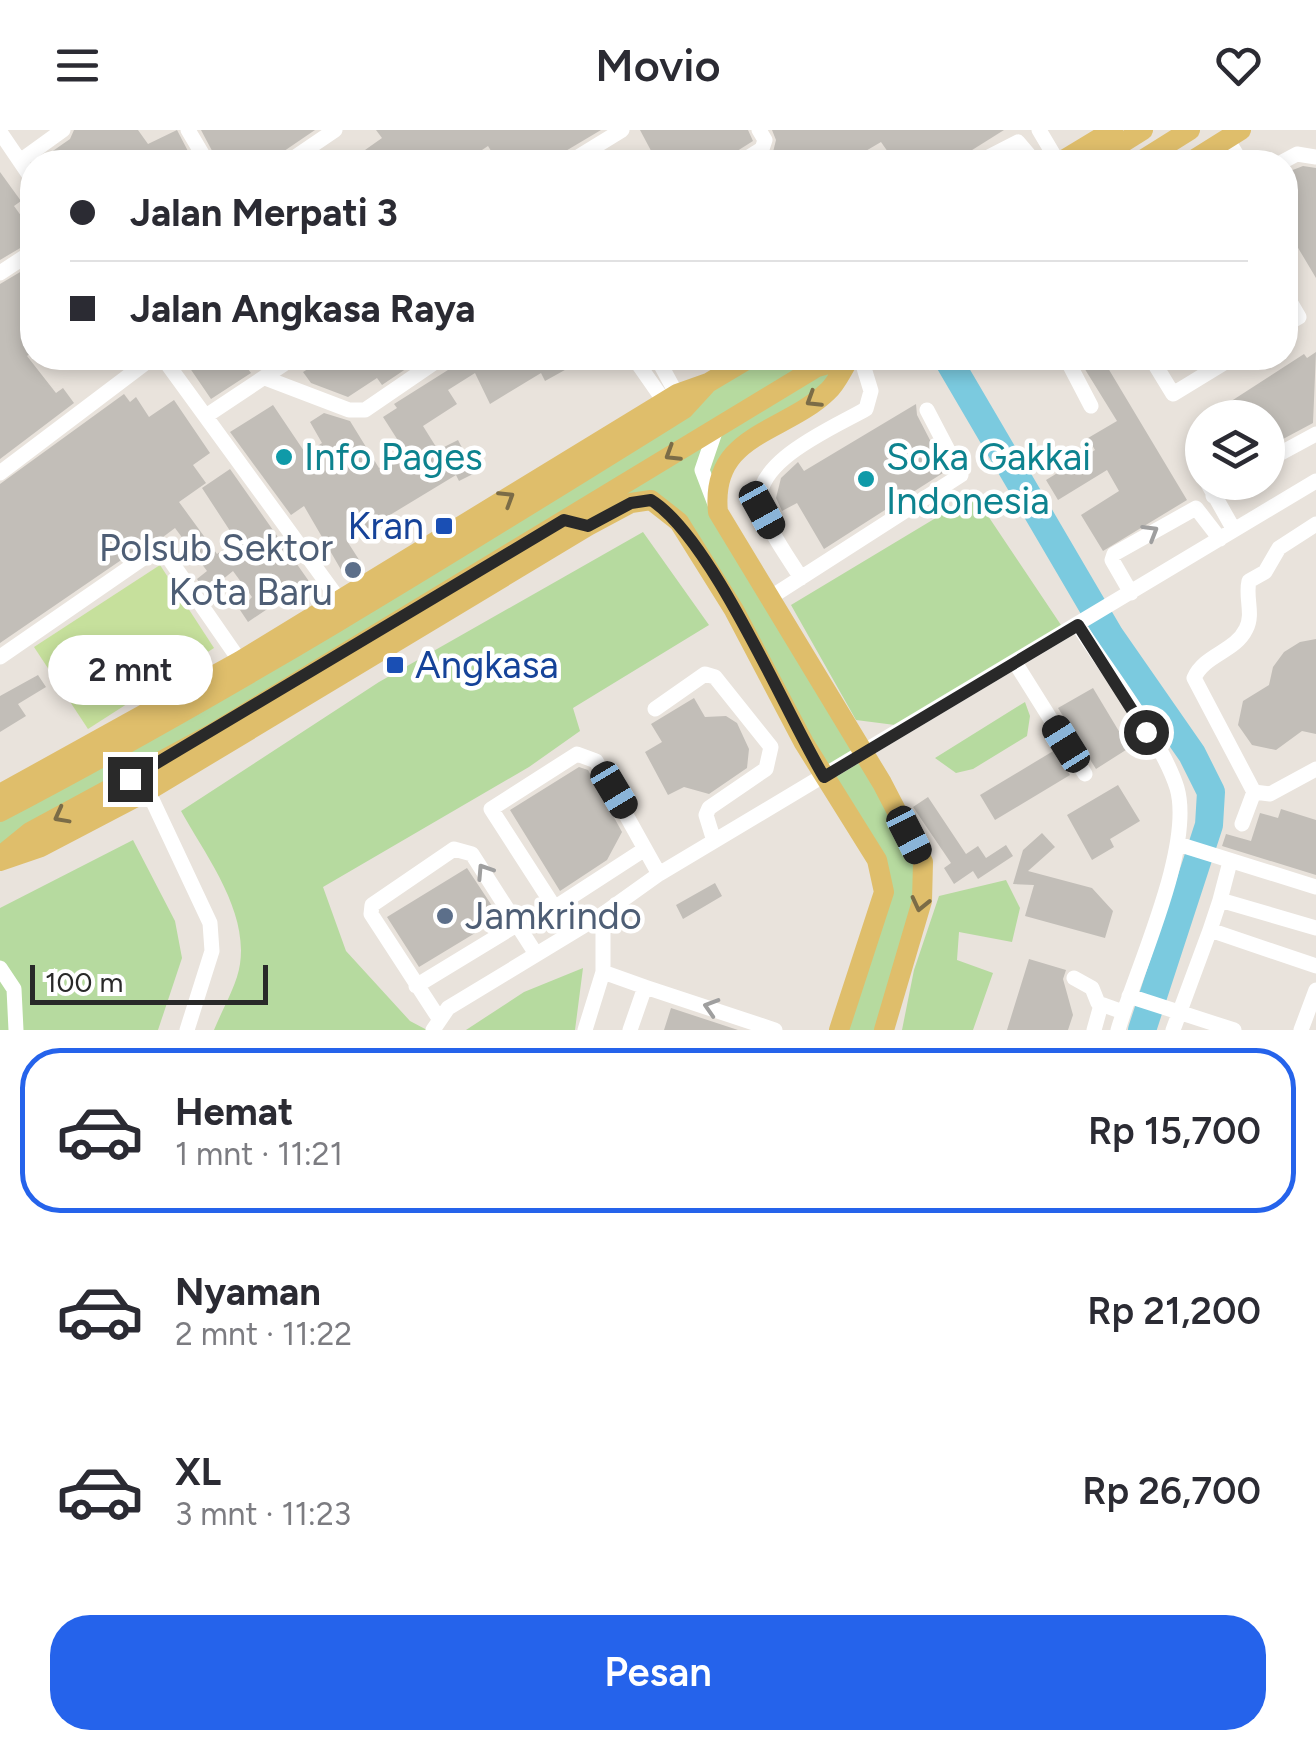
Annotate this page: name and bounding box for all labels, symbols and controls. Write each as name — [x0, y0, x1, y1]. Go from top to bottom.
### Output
icon: menu — [50, 38, 105, 93]
text: Movio — [595, 38, 721, 92]
icon: heart — [1211, 38, 1266, 93]
text: Jalan Merpati 3 — [130, 190, 398, 236]
text: Jalan Angkasa Raya — [130, 286, 476, 332]
one-way arrow — [806, 388, 824, 407]
map controls — [1185, 400, 1285, 500]
button: layers — [1185, 400, 1285, 500]
place label: Info Pages — [304, 434, 483, 480]
place label: Soka Gakkai Indonesia — [886, 434, 1091, 524]
one-way arrow — [665, 442, 683, 461]
marker: Info Pages — [273, 446, 295, 468]
marker: Soka Gakkai Indonesia — [855, 468, 877, 490]
car — [734, 476, 790, 544]
one-way arrow — [496, 491, 514, 510]
place label: Kran — [347, 503, 424, 549]
marker: Kran — [433, 515, 455, 537]
place label: Polsub Sektor Kota Baru — [99, 525, 333, 615]
one-way arrow — [1140, 525, 1158, 544]
marker: Polsub Sektor Kota Baru — [342, 559, 364, 581]
callout: 2 mnt — [48, 634, 212, 704]
place label: Angkasa — [415, 642, 559, 688]
text: 2 mnt — [88, 651, 173, 689]
marker: Angkasa — [384, 654, 406, 676]
route start — [1124, 710, 1169, 755]
car — [1037, 711, 1095, 777]
route end — [108, 757, 153, 802]
car — [586, 757, 642, 823]
car — [882, 801, 936, 869]
one-way arrow — [54, 803, 72, 823]
one-way arrow — [477, 864, 496, 882]
place label: Jamkrindo — [465, 893, 642, 939]
one-way arrow — [911, 895, 932, 912]
marker: Jamkrindo — [434, 905, 456, 927]
scale bar — [30, 960, 268, 1004]
text: 100 m — [45, 965, 123, 999]
one-way arrow — [703, 998, 720, 1019]
icon: car — [55, 1086, 145, 1176]
text: Hemat — [175, 1089, 293, 1135]
text: Rp 15,700 — [1088, 1108, 1261, 1154]
text: 1 mnt · 11:21 — [175, 1135, 343, 1173]
icon: car — [55, 1266, 145, 1356]
text: Nyaman — [175, 1269, 321, 1315]
text: Rp 21,200 — [1087, 1288, 1261, 1334]
text: 2 mnt · 11:22 — [175, 1315, 352, 1353]
icon: car — [55, 1446, 145, 1536]
text: XL — [175, 1449, 221, 1495]
text: Rp 26,700 — [1082, 1468, 1261, 1514]
text: 3 mnt · 11:23 — [175, 1495, 351, 1533]
button: Pesan — [50, 1615, 1266, 1730]

